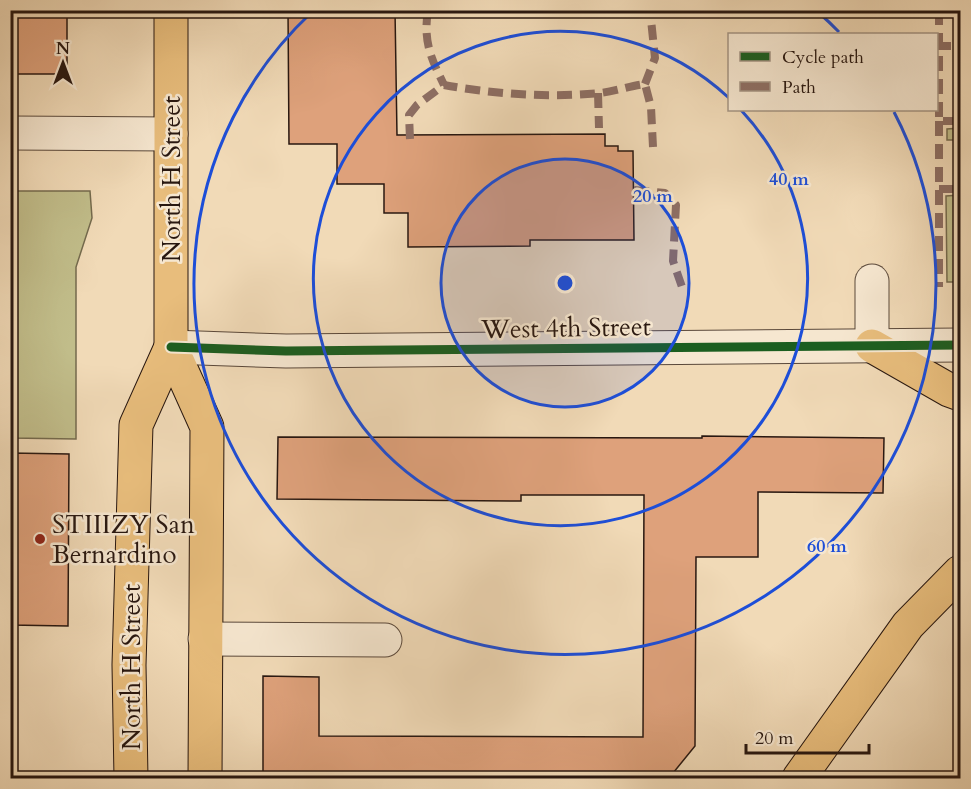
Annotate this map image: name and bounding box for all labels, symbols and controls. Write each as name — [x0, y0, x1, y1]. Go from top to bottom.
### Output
north arrow — [33, 33, 93, 93]
legend — [728, 33, 938, 111]
text: N — [56, 38, 70, 60]
text: Cycle path — [782, 45, 864, 70]
text: Path — [782, 75, 816, 100]
street label: North H Street — [154, 96, 189, 262]
text: 40 m — [769, 167, 809, 192]
text: 20 m — [633, 184, 673, 209]
centre of rings — [555, 273, 575, 293]
street label: West 4th Street — [480, 309, 651, 347]
place label: STIIIZY San Bernardino — [52, 507, 195, 572]
marker: STIIIZY San Bernardino — [33, 532, 47, 546]
text: 60 m — [807, 534, 847, 559]
street label: North H Street — [114, 584, 149, 750]
scale bar — [746, 717, 869, 755]
text: 20 m — [755, 726, 794, 751]

